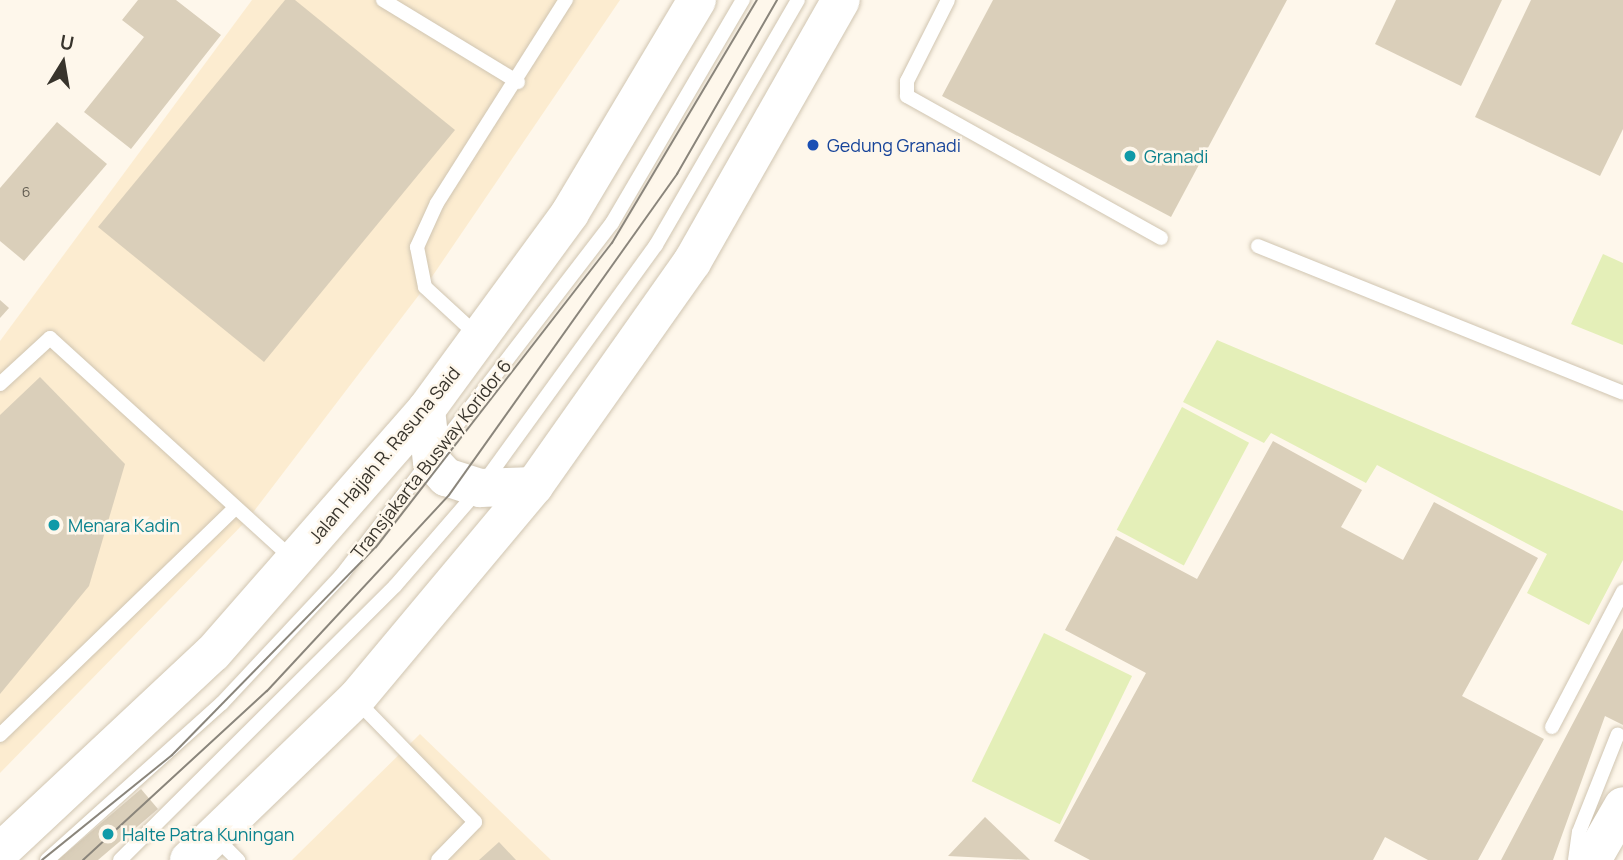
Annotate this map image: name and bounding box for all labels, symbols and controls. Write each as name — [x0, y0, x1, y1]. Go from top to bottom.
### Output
north arrow — [28, 28, 98, 98]
text: U — [58, 28, 76, 56]
place label: Gedung Granadi — [827, 134, 961, 156]
marker: Gedung Granadi — [805, 137, 821, 153]
place label: Granadi — [1144, 145, 1208, 167]
marker: Granadi — [1122, 148, 1138, 164]
house number: 6 — [22, 184, 30, 200]
street label: Transjakarta Busway Koridor 6 — [346, 355, 516, 563]
street label: Jalan Hajjah R. Rasuna Said — [304, 362, 464, 548]
place label: Menara Kadin — [68, 514, 180, 536]
marker: Menara Kadin — [46, 517, 62, 533]
place label: Halte Patra Kuningan — [122, 823, 295, 845]
marker: Halte Patra Kuningan — [100, 826, 116, 842]

